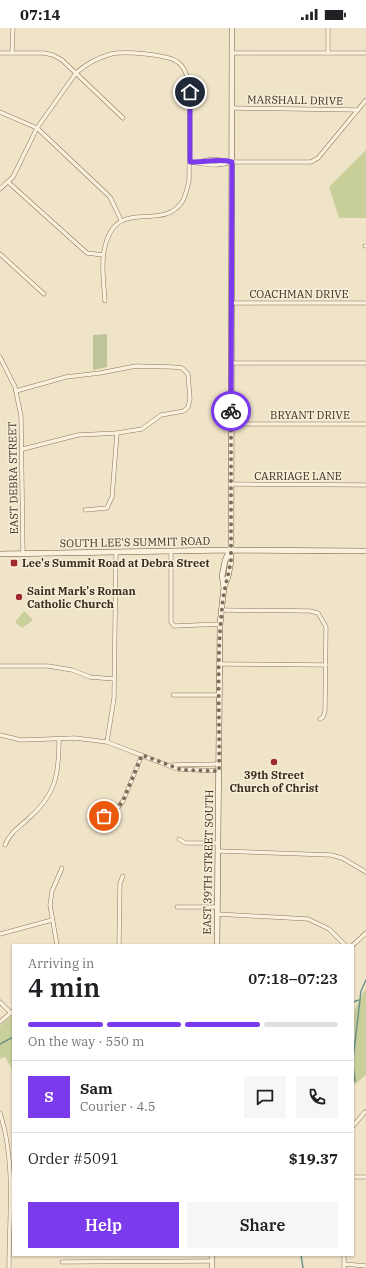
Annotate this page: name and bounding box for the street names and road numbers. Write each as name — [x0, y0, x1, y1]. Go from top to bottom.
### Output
street label: MARSHALL DRIVE — [247, 92, 343, 108]
street label: COACHMAN DRIVE — [249, 287, 349, 301]
street label: BRYANT DRIVE — [270, 408, 350, 422]
street label: EAST DEBRA STREET — [5, 422, 21, 534]
street label: CARRIAGE LANE — [254, 469, 342, 483]
street label: SOUTH LEE'S SUMMIT ROAD — [60, 534, 211, 550]
street label: EAST 39TH STREET SOUTH — [200, 789, 216, 935]

